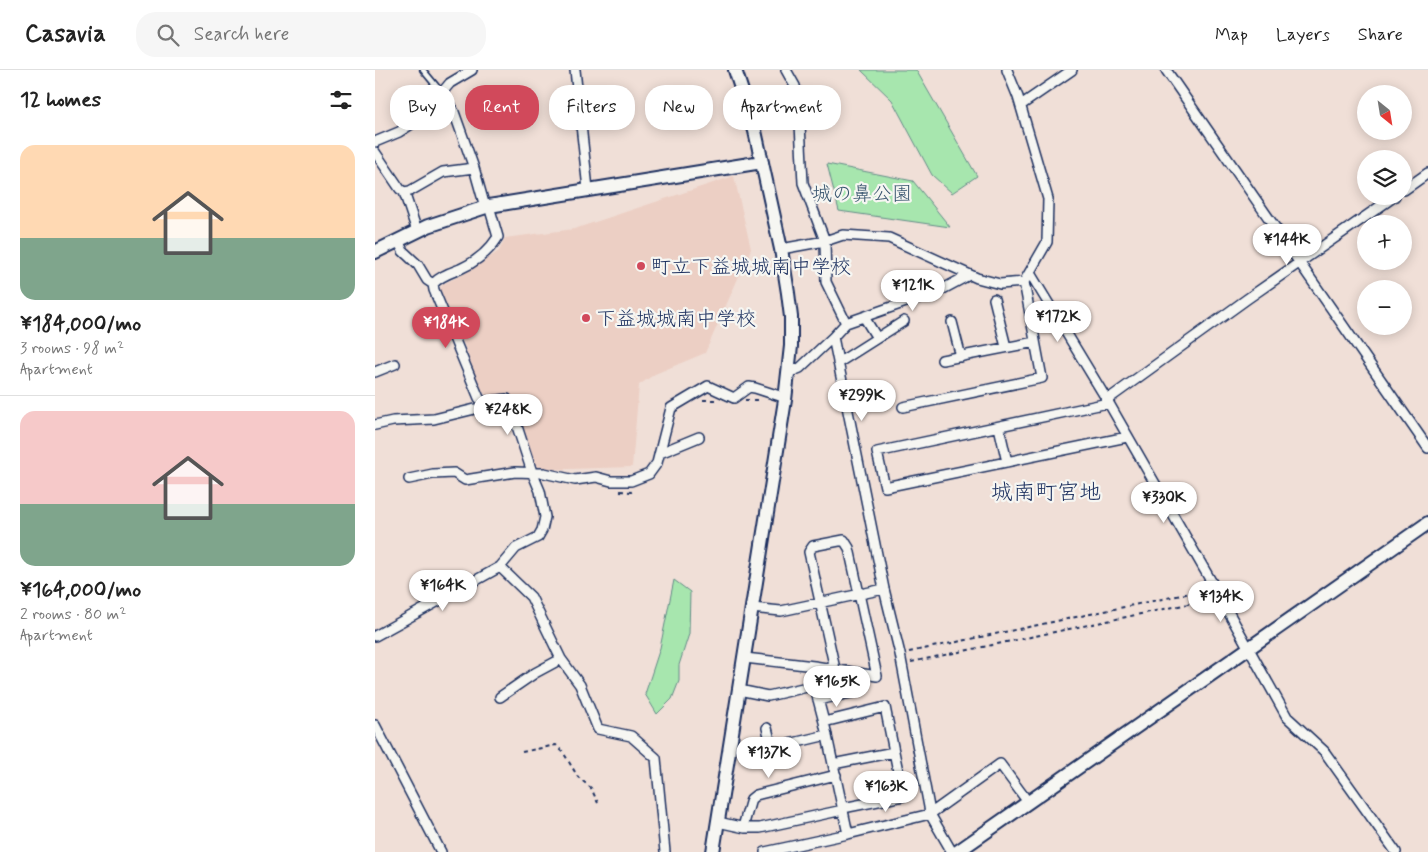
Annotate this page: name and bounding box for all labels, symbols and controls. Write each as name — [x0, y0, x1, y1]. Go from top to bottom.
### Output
search box — [136, 12, 486, 57]
text: Casavia — [25, 19, 106, 50]
icon: search — [154, 21, 182, 49]
text: Search here — [194, 22, 289, 47]
text: Map — [1215, 23, 1248, 47]
text: Layers — [1276, 23, 1330, 47]
text: Share — [1358, 23, 1403, 47]
chip: Buy — [390, 85, 455, 130]
chip: Rent — [465, 85, 539, 130]
chip: Filters — [549, 85, 635, 130]
chip: New — [645, 85, 713, 130]
chip: Apartment — [723, 85, 841, 130]
north arrow — [1357, 85, 1413, 140]
map controls — [1357, 85, 1412, 335]
text: 12 homes — [20, 86, 101, 114]
icon: filters — [327, 86, 355, 114]
button: layers — [1357, 150, 1412, 205]
icon: home — [143, 178, 233, 268]
park label: 城の鼻公園 — [812, 181, 912, 208]
button: + — [1357, 215, 1412, 270]
pin: ¥144K — [1252, 224, 1322, 266]
text: ¥144K — [1264, 229, 1310, 250]
place label: 町立下益城城南中学校 — [651, 254, 851, 281]
marker: 町立下益城城南中学校 — [635, 260, 647, 272]
pin: ¥121K — [878, 270, 948, 312]
text: ¥121K — [892, 275, 934, 296]
button: − — [1357, 280, 1412, 335]
pin: ¥172K — [1023, 300, 1093, 343]
pin: ¥184K — [411, 306, 481, 349]
place label: 下益城城南中学校 — [596, 306, 756, 333]
text: ¥172K — [1035, 306, 1081, 327]
text: ¥184,000/mo — [20, 310, 141, 338]
text: ¥184K — [423, 312, 469, 333]
marker: 下益城城南中学校 — [580, 312, 592, 324]
text: 3 rooms · 98 m² — [20, 338, 124, 359]
text: Apartment — [20, 359, 93, 380]
pin: ¥299K — [827, 380, 897, 422]
text: ¥299K — [839, 385, 885, 406]
pin: ¥248K — [473, 394, 543, 436]
text: ¥248K — [485, 399, 531, 420]
icon: home — [143, 443, 233, 533]
district label: 城南町宮地 — [991, 479, 1101, 507]
pin: ¥330K — [1129, 482, 1199, 524]
text: ¥330K — [1142, 487, 1186, 508]
pin: ¥164K — [408, 570, 478, 612]
text: ¥164K — [420, 575, 466, 596]
text: ¥164,000/mo — [20, 576, 141, 604]
pin: ¥134K — [1186, 580, 1256, 623]
text: ¥134K — [1199, 586, 1243, 607]
text: 2 rooms · 80 m² — [20, 604, 126, 625]
text: Apartment — [20, 625, 93, 646]
pin: ¥165K — [802, 666, 872, 708]
text: ¥165K — [814, 671, 860, 692]
pin: ¥137K — [734, 736, 804, 779]
text: ¥137K — [747, 742, 791, 763]
pin: ¥163K — [851, 770, 921, 813]
text: ¥163K — [864, 776, 908, 797]

